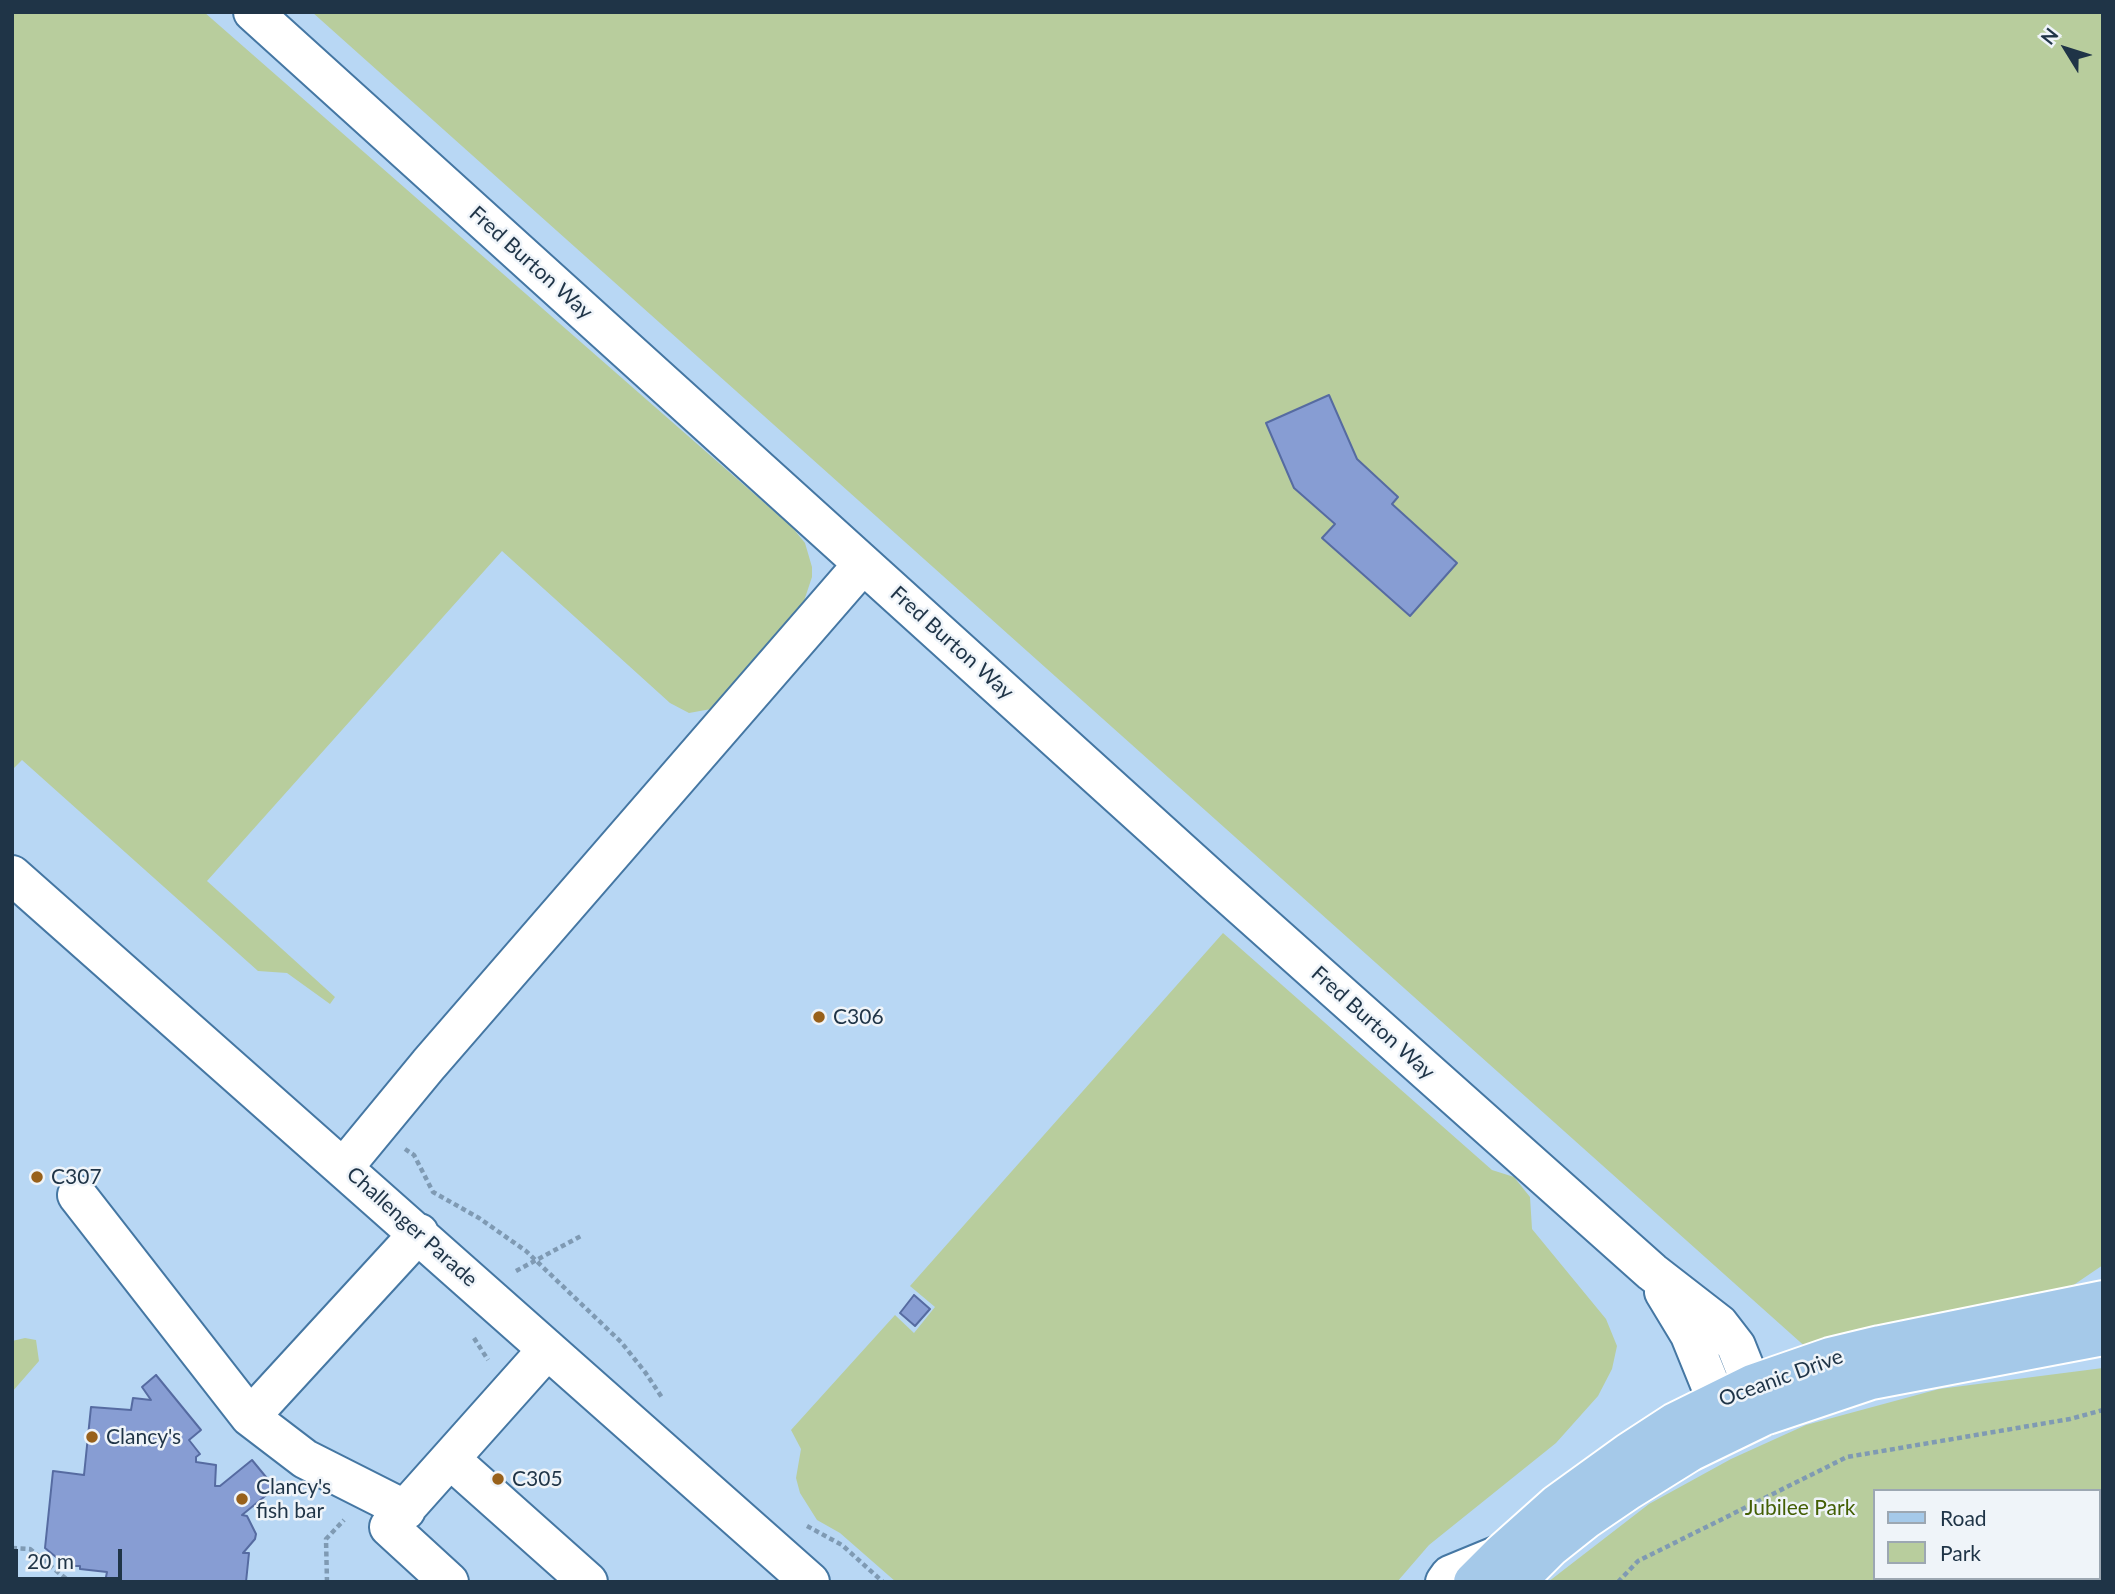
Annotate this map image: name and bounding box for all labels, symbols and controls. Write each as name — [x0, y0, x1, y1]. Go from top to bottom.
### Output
north arrow — [2031, 14, 2101, 84]
text: N — [2035, 23, 2063, 49]
street label: Fred Burton Way — [464, 201, 598, 325]
street label: Fred Burton Way — [885, 581, 1019, 705]
street label: Fred Burton Way — [1306, 961, 1440, 1085]
place label: C306 — [833, 1004, 884, 1030]
marker: C306 — [811, 1009, 827, 1025]
street label: Challenger Parade — [341, 1162, 483, 1292]
place label: C307 — [51, 1164, 102, 1190]
marker: C307 — [29, 1169, 45, 1185]
street label: Oceanic Drive — [1715, 1344, 1847, 1412]
place label: Clancy's — [106, 1424, 181, 1450]
marker: Clancy's — [84, 1429, 100, 1445]
place label: C305 — [512, 1466, 563, 1492]
marker: C305 — [490, 1471, 506, 1487]
place label: Clancy's fish bar — [256, 1474, 331, 1524]
legend — [1874, 1489, 2101, 1580]
marker: Clancy's fish bar — [234, 1491, 250, 1507]
park label: Jubilee Park — [1745, 1495, 1855, 1521]
text: Road — [1940, 1505, 1987, 1530]
scale bar — [18, 1534, 126, 1578]
text: Park — [1940, 1540, 1981, 1565]
text: 20 m — [27, 1548, 74, 1573]

